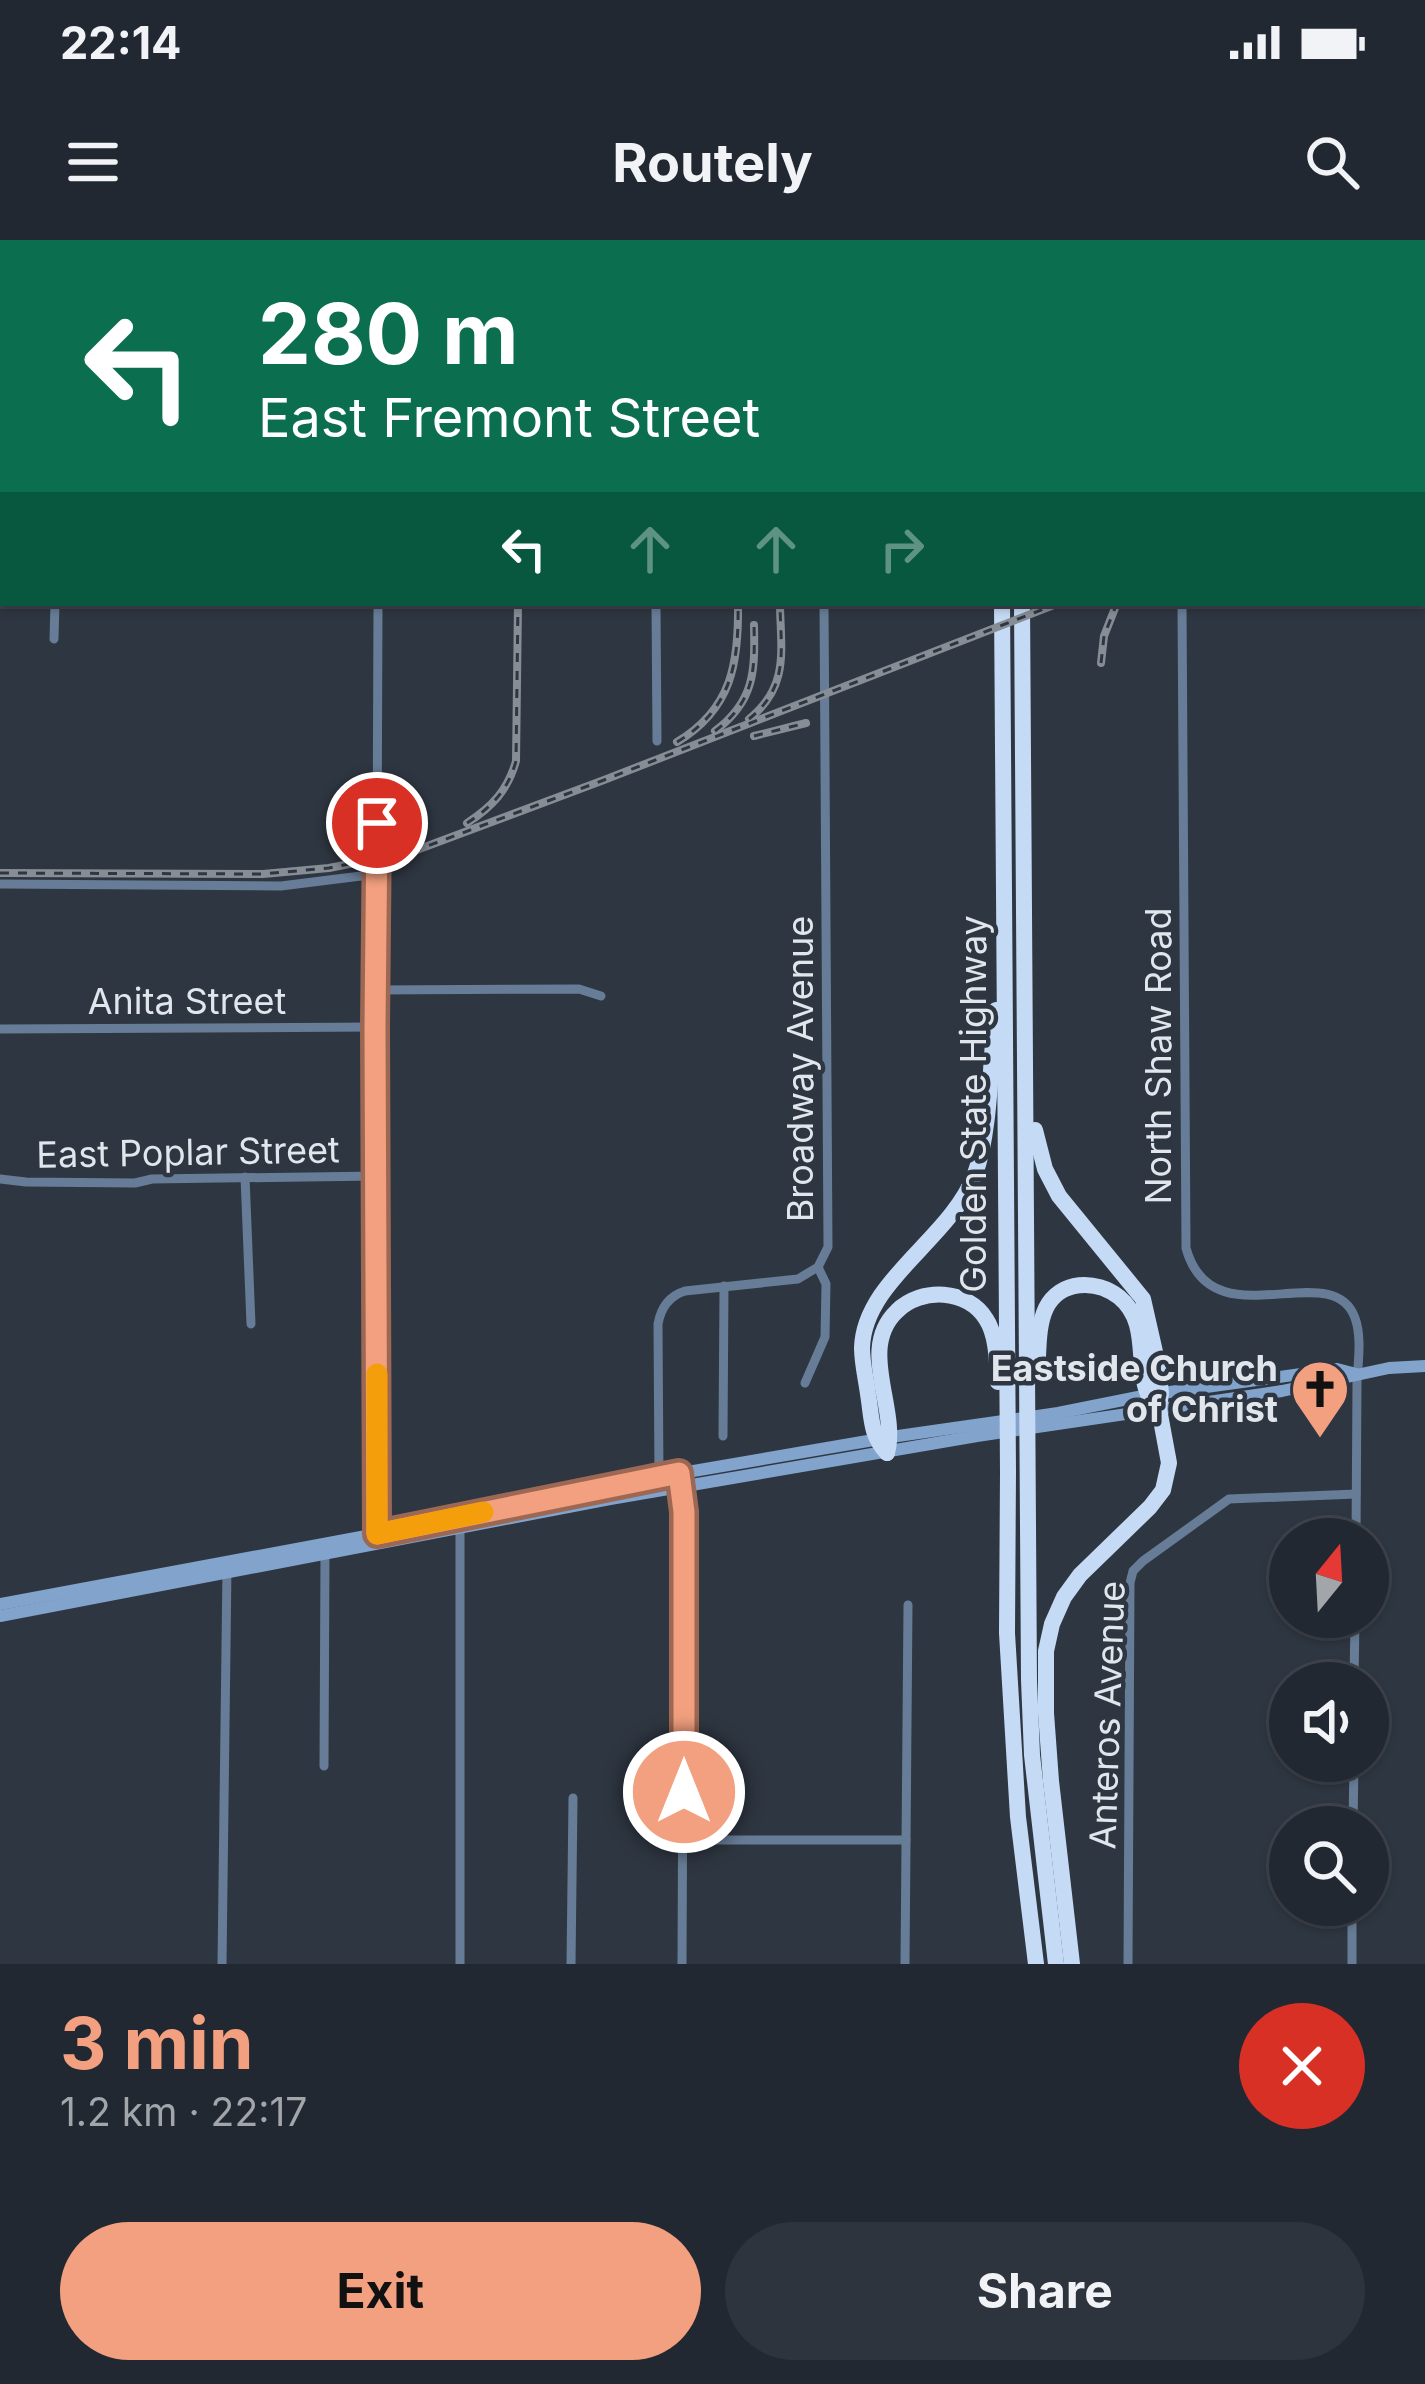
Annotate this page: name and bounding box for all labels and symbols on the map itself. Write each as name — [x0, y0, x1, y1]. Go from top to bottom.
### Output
pin — [326, 772, 428, 874]
street label: North Shaw Road — [1136, 907, 1180, 1205]
street label: Golden State Highway — [951, 915, 995, 1293]
street label: Broadway Avenue — [778, 916, 822, 1222]
street label: Anita Street — [88, 979, 287, 1023]
street label: East Poplar Street — [36, 1127, 340, 1177]
place label: Eastside Church of Christ — [991, 1346, 1278, 1431]
church icon: Eastside Church of Christ — [1289, 1358, 1351, 1440]
north arrow — [1269, 1518, 1389, 1638]
street label: Anteros Avenue — [1080, 1580, 1134, 1850]
position arrow — [621, 1729, 747, 1855]

